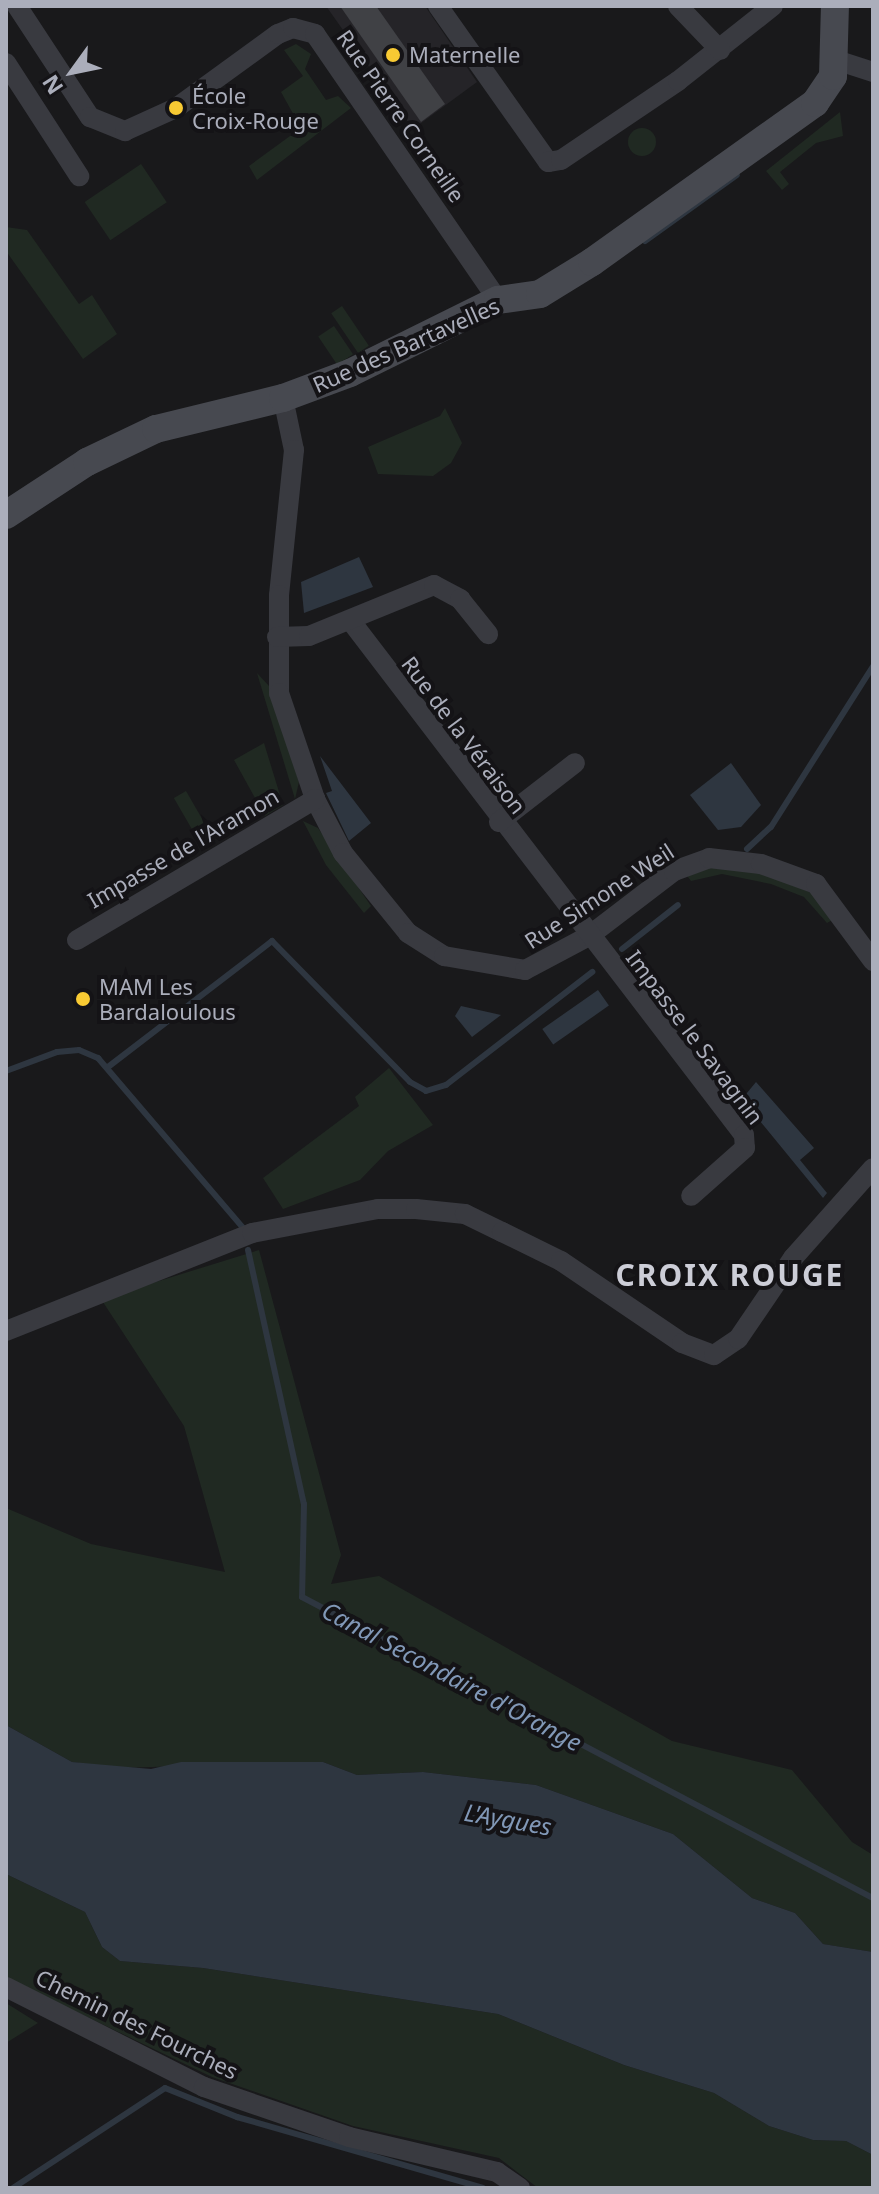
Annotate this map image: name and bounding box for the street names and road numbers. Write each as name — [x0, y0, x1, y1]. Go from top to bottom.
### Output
street label: Rue Pierre Corneille — [332, 25, 470, 207]
street label: Rue des Bartavelles — [309, 292, 503, 398]
street label: Rue de la Véraison — [396, 651, 532, 819]
street label: Impasse de l'Aramon — [83, 782, 283, 914]
street label: Rue Simone Weil — [519, 838, 679, 954]
street label: Impasse le Savagnin — [621, 945, 769, 1129]
street label: Chemin des Fourches — [32, 1964, 242, 2084]

